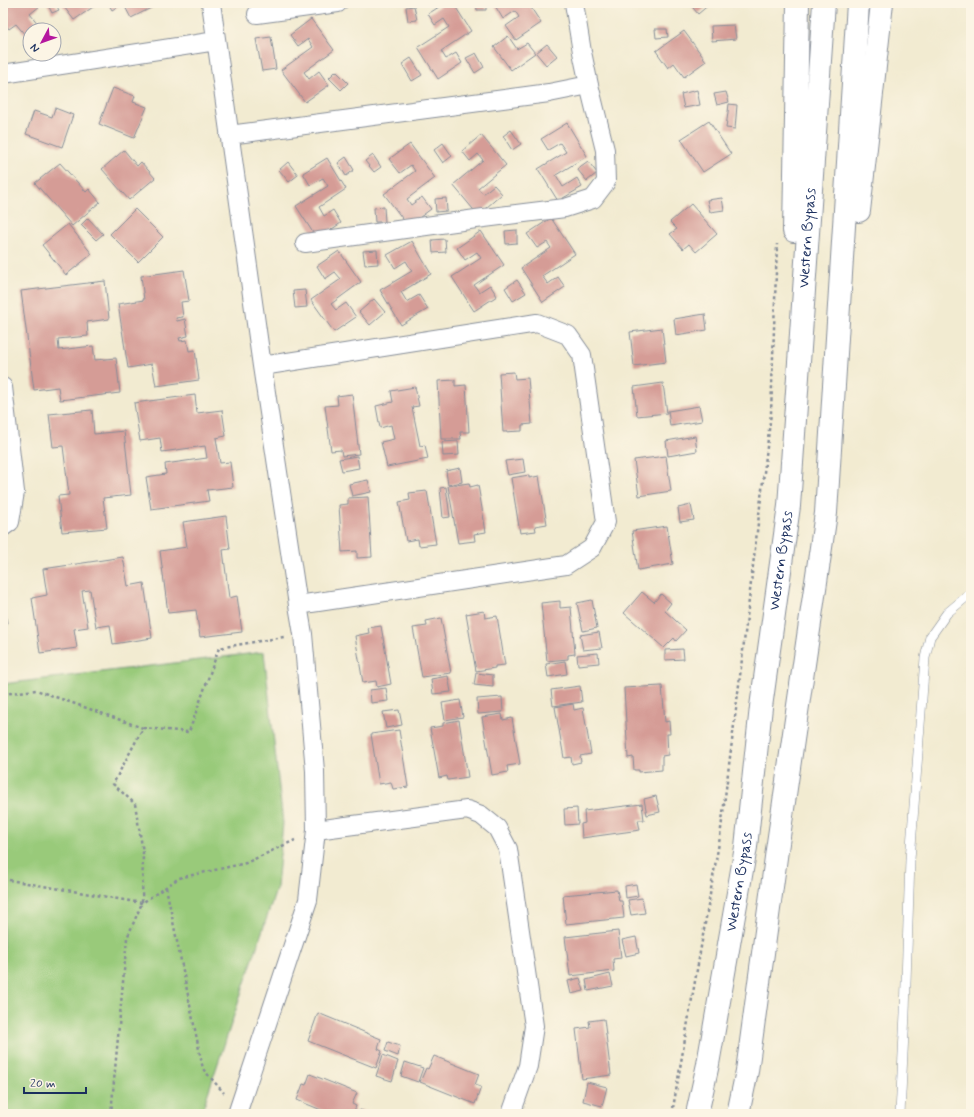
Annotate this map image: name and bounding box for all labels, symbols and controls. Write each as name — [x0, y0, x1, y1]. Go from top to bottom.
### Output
north arrow — [22, 22, 62, 62]
text: N — [28, 41, 43, 55]
street label: Western Bypass — [794, 187, 821, 289]
street label: Western Bypass — [765, 509, 798, 612]
street label: Western Bypass — [721, 831, 758, 933]
scale bar — [24, 1069, 86, 1095]
text: 20 m — [30, 1076, 56, 1092]

